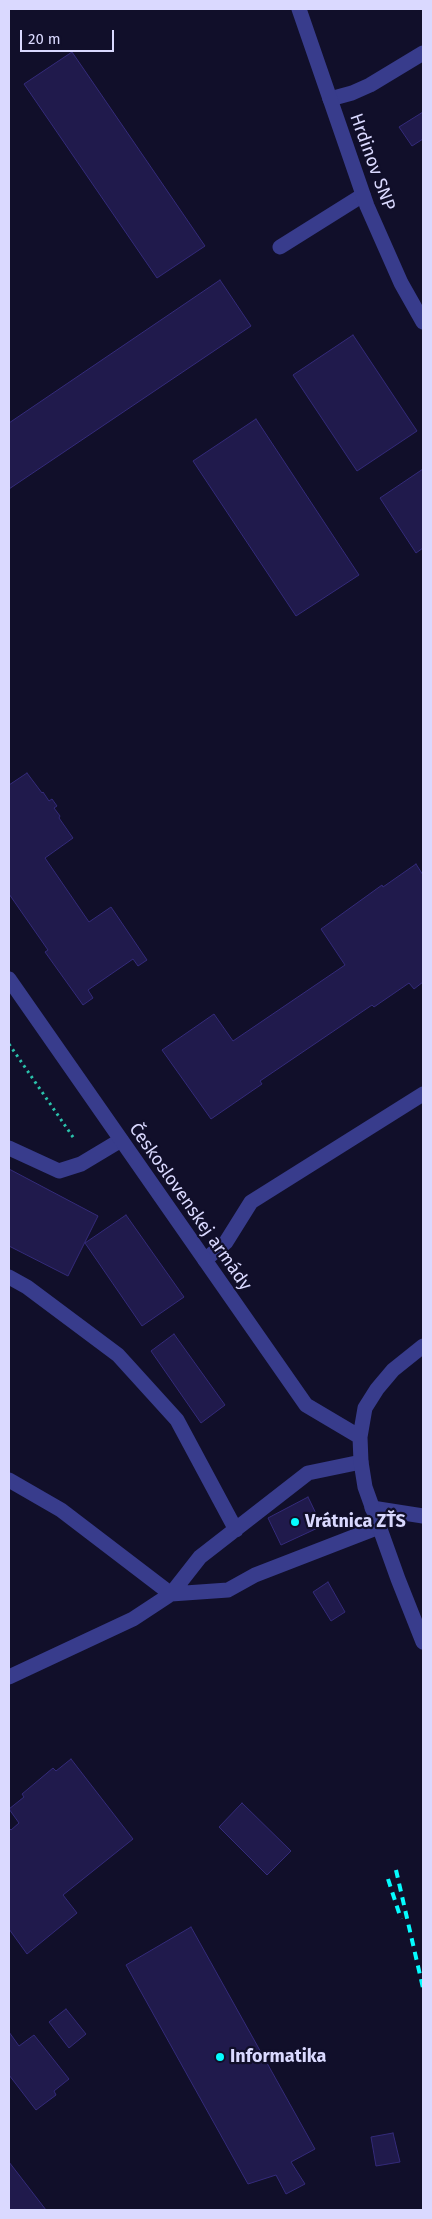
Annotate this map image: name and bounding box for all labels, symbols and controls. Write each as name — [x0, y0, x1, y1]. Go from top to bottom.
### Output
scale bar — [22, 20, 116, 52]
text: 20 m — [28, 30, 61, 48]
street label: Hrdinov SNP — [344, 111, 400, 213]
street label: Československej armády — [124, 1119, 256, 1295]
place label: Vrátnica ZŤS — [305, 1511, 406, 1533]
marker: Vrátnica ZŤS — [289, 1516, 301, 1528]
place label: Informatika — [230, 2046, 326, 2068]
marker: Informatika — [214, 2051, 226, 2063]

